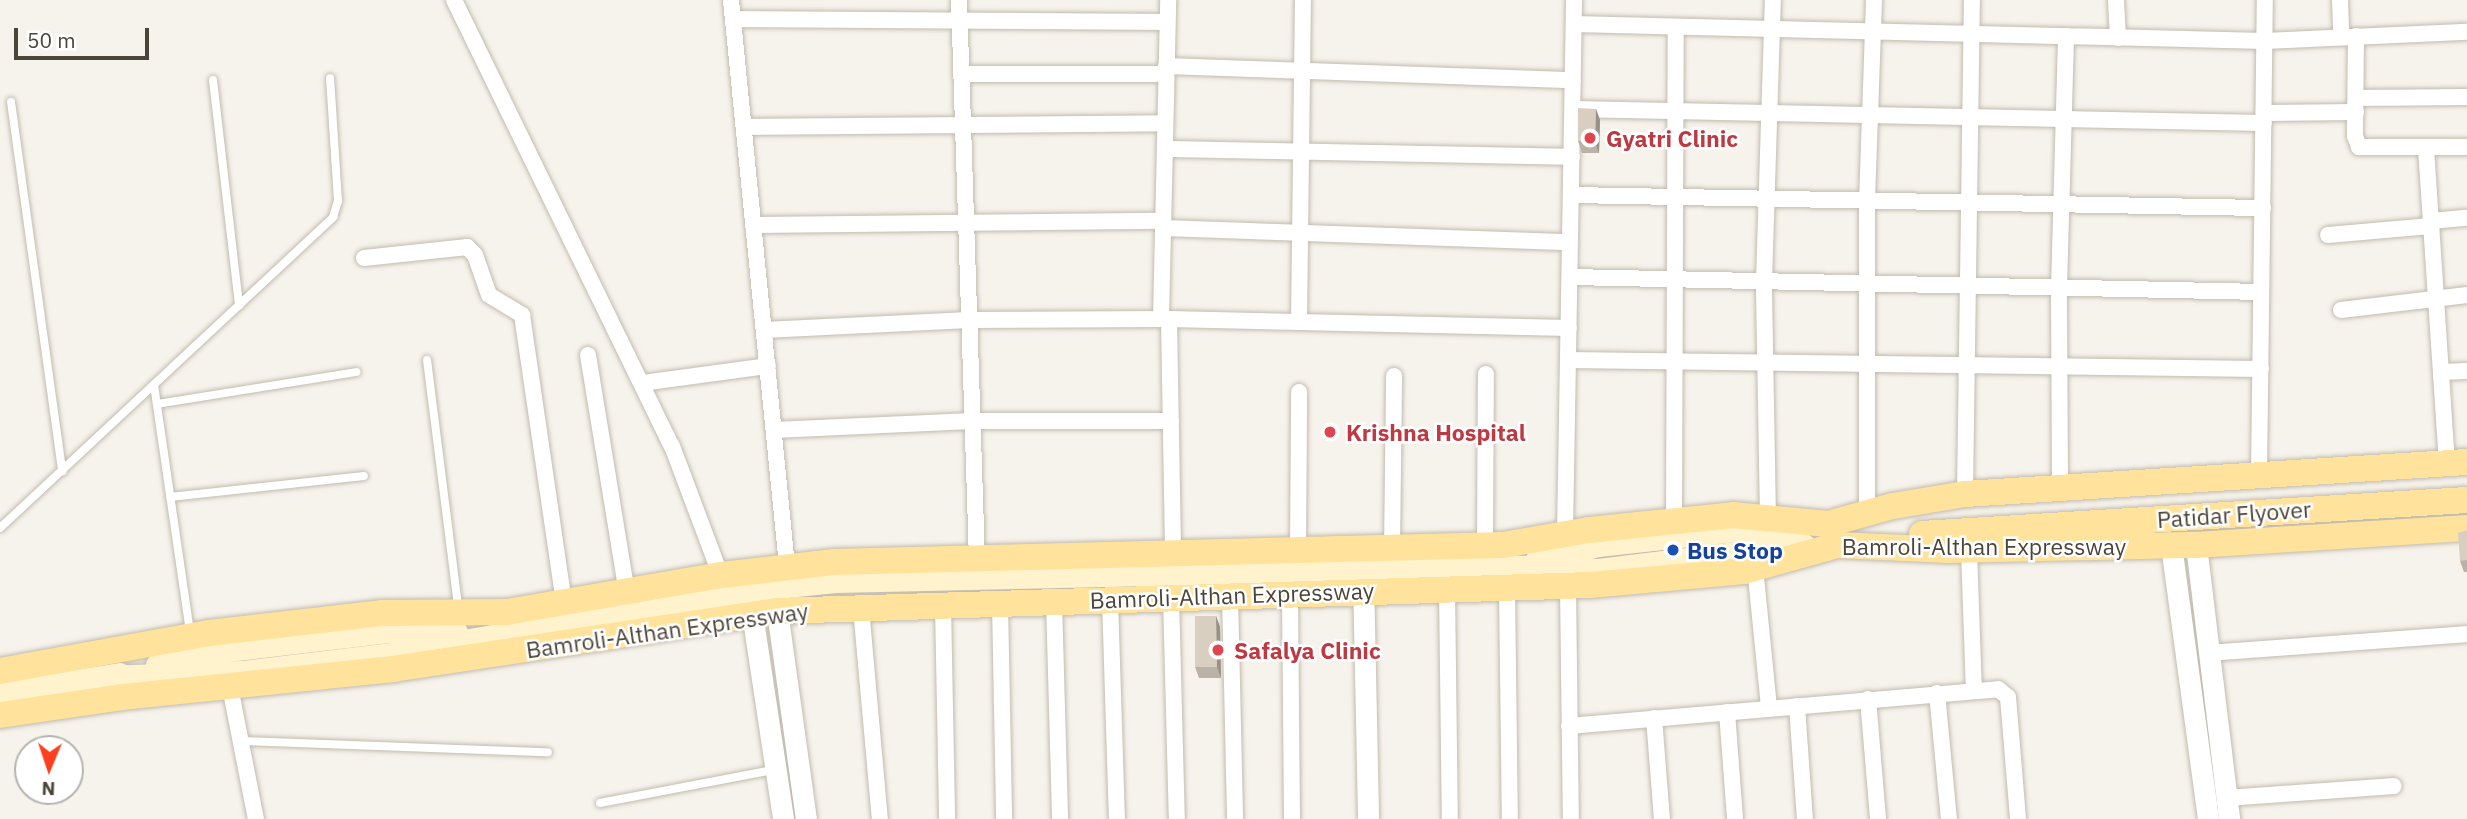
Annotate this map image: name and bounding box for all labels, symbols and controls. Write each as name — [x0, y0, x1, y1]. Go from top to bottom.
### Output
scale bar — [18, 14, 152, 58]
text: 50 m — [27, 26, 76, 54]
place label: Gyatri Clinic — [1606, 124, 1738, 152]
marker: Gyatri Clinic — [1580, 128, 1600, 148]
place label: Krishna Hospital — [1346, 418, 1526, 446]
marker: Krishna Hospital — [1320, 422, 1340, 442]
street label: Patidar Flyover — [2156, 495, 2312, 533]
street label: Bamroli-Althan Expressway — [1842, 532, 2126, 560]
place label: Bus Stop — [1687, 536, 1783, 564]
marker: Bus Stop — [1665, 542, 1681, 558]
street label: Bamroli-Althan Expressway — [1089, 576, 1375, 614]
street label: Bamroli-Althan Expressway — [524, 597, 810, 663]
place label: Safalya Clinic — [1234, 636, 1381, 664]
marker: Safalya Clinic — [1208, 640, 1228, 660]
north arrow — [14, 735, 84, 805]
text: N — [41, 777, 56, 801]

